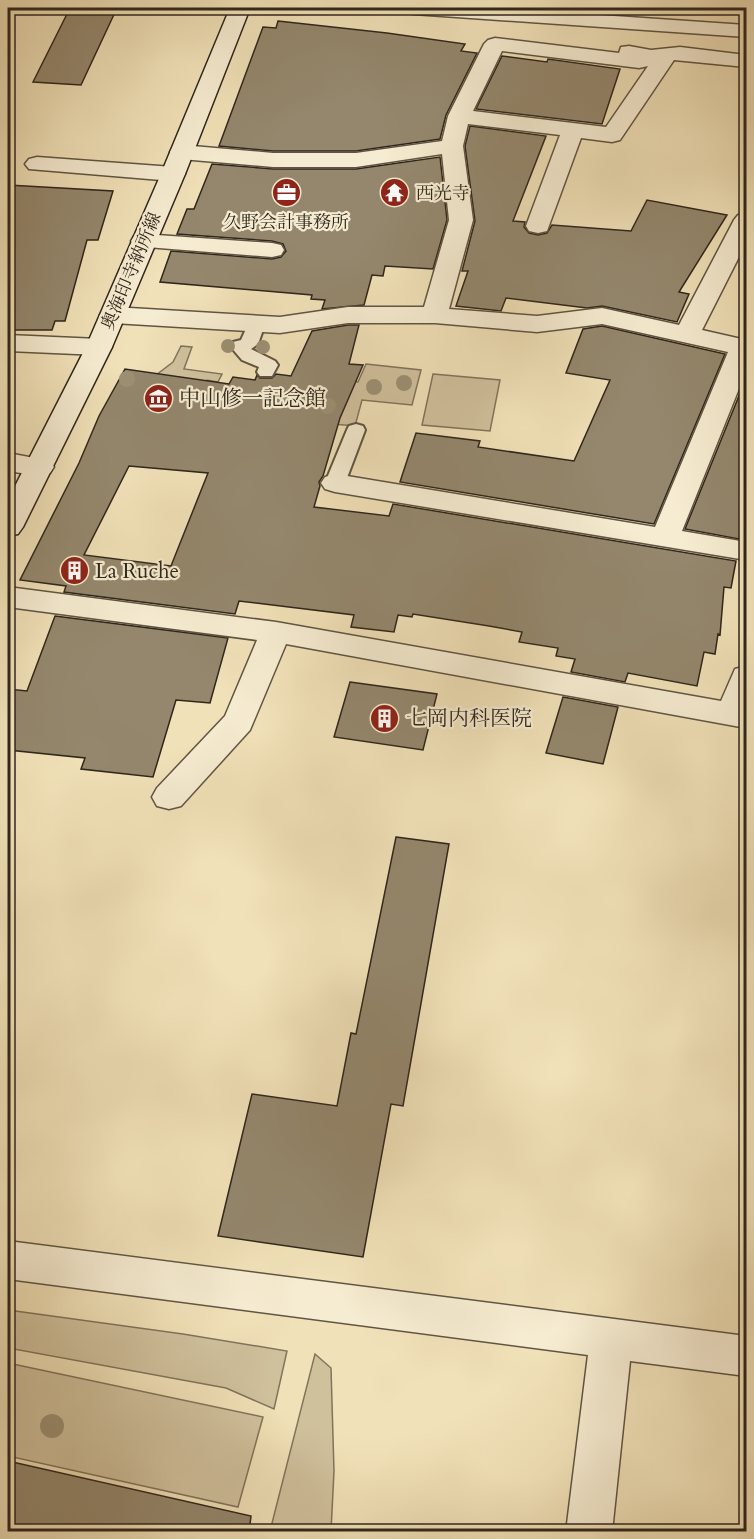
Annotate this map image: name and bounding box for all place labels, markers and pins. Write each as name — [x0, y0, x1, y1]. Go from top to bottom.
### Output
office icon: 久野会計事務所 — [270, 177, 302, 209]
temple icon: 西光寺 — [379, 177, 411, 209]
place label: 西光寺 — [416, 181, 470, 206]
place label: 久野会計事務所 — [223, 210, 349, 235]
museum icon: 中山修一記念館 — [142, 382, 174, 414]
place label: 中山修一記念館 — [179, 384, 326, 413]
building icon: La Ruche — [58, 555, 90, 587]
place label: La Ruche — [95, 557, 179, 586]
building icon: 七岡内科医院 — [369, 702, 401, 734]
place label: 七岡内科医院 — [406, 704, 532, 733]

